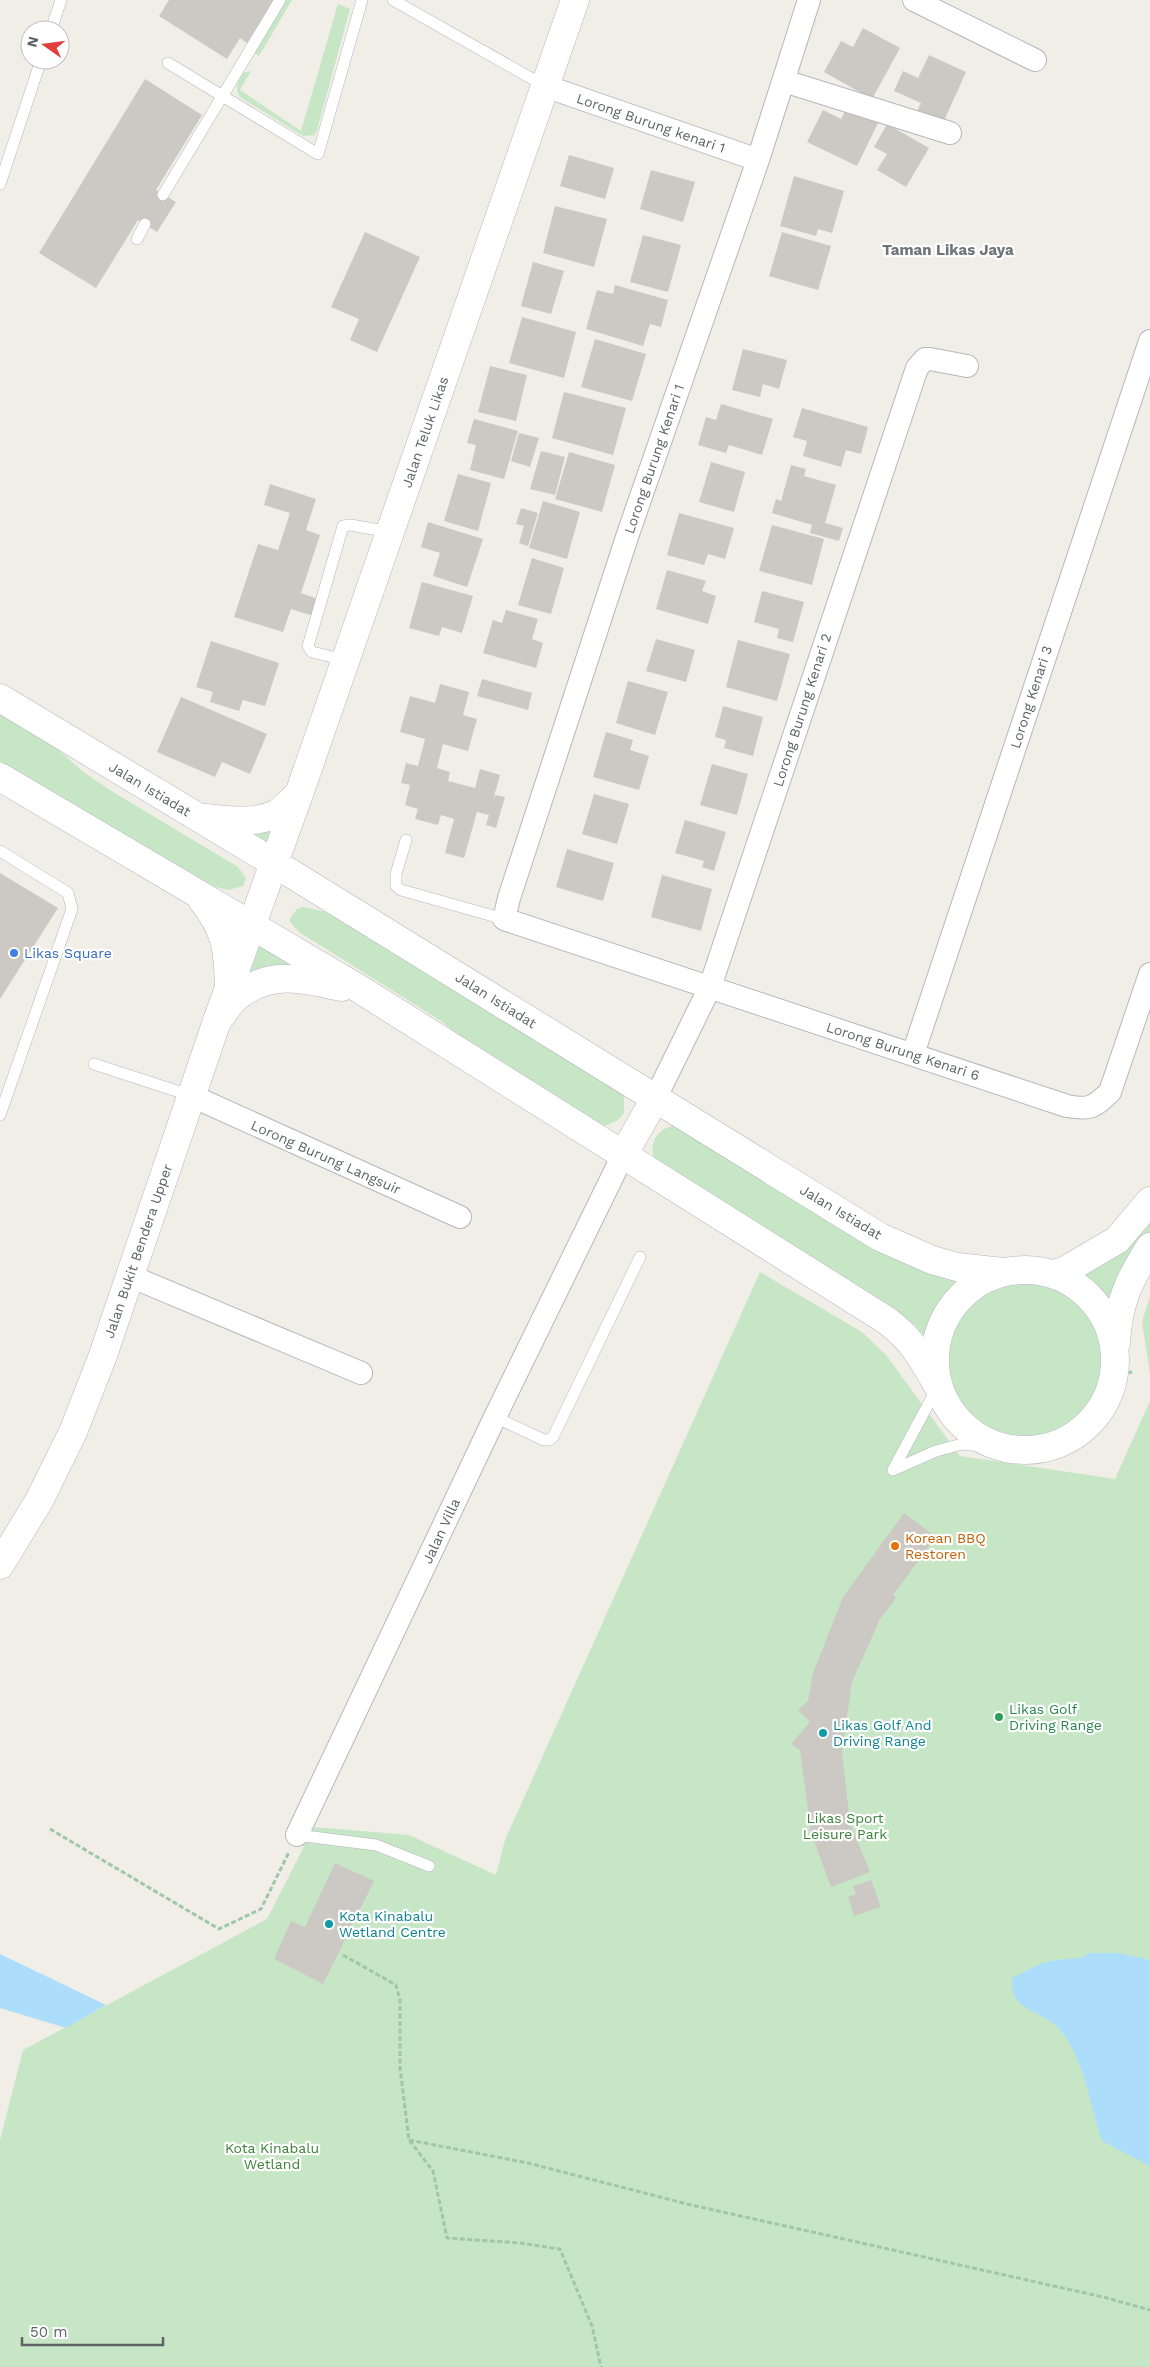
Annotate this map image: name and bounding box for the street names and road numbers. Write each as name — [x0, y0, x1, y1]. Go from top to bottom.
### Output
street label: Lorong Burung kenari 1 — [575, 90, 727, 156]
street label: Jalan Teluk Likas — [398, 374, 452, 490]
street label: Lorong Burung Kenari 1 — [621, 382, 687, 536]
street label: Lorong Burung Kenari 2 — [770, 631, 834, 789]
street label: Lorong Kenari 3 — [1007, 644, 1055, 750]
street label: Jalan Istiadat — [106, 758, 194, 820]
street label: Jalan Istiadat — [453, 969, 540, 1031]
street label: Lorong Burung Kenari 6 — [824, 1019, 982, 1083]
street label: Lorong Burung Langsuir — [249, 1117, 404, 1197]
street label: Jalan Bukit Bendera Upper — [101, 1162, 175, 1340]
street label: Jalan Istiadat — [797, 1181, 885, 1243]
street label: Jalan Villa — [419, 1496, 463, 1566]

